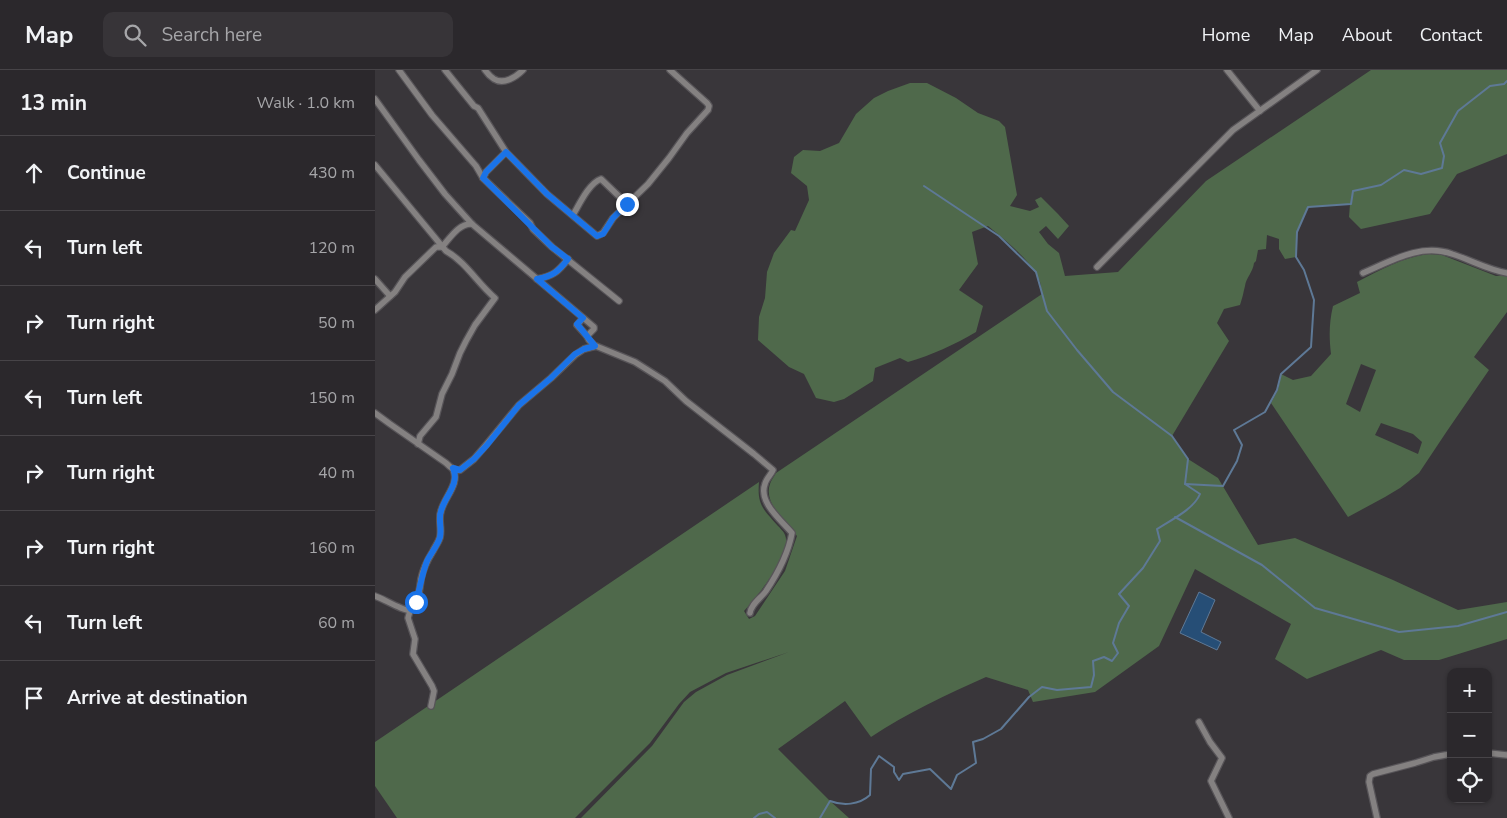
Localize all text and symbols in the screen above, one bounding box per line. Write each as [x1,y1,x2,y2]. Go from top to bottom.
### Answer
search box [103,12,453,57]
text: Map [25,19,73,51]
icon: search [121,21,149,49]
text: Search here [161,22,262,48]
text: Home [1202,23,1250,47]
text: Map [1278,23,1314,47]
text: About [1342,23,1392,47]
text: Contact [1420,23,1482,47]
text: 13 min [20,89,87,117]
text: Walk · 1.0 km [257,92,355,114]
icon: ahead [20,159,48,187]
text: Continue [67,160,146,186]
text: 430 m [308,162,355,184]
route end [616,193,639,216]
icon: left [20,234,48,262]
text: Turn left [67,235,142,261]
text: 120 m [308,237,355,259]
icon: right [20,309,48,337]
text: Turn right [67,310,154,336]
text: 50 m [318,312,355,334]
icon: left [20,384,48,412]
text: Turn left [67,385,142,411]
text: 150 m [308,387,355,409]
icon: right [20,459,48,487]
text: Turn right [67,460,154,486]
text: 40 m [318,462,355,484]
icon: right [20,534,48,562]
text: Turn right [67,535,154,561]
text: 160 m [308,537,355,559]
route start [405,591,428,614]
icon: left [20,609,48,637]
text: Turn left [67,610,142,636]
text: 60 m [318,612,355,634]
map controls [1447,668,1492,803]
button: + [1447,668,1492,713]
icon: arrive [20,684,48,712]
text: Arrive at destination [67,685,248,711]
button: − [1447,713,1492,758]
button: locate [1447,758,1492,803]

